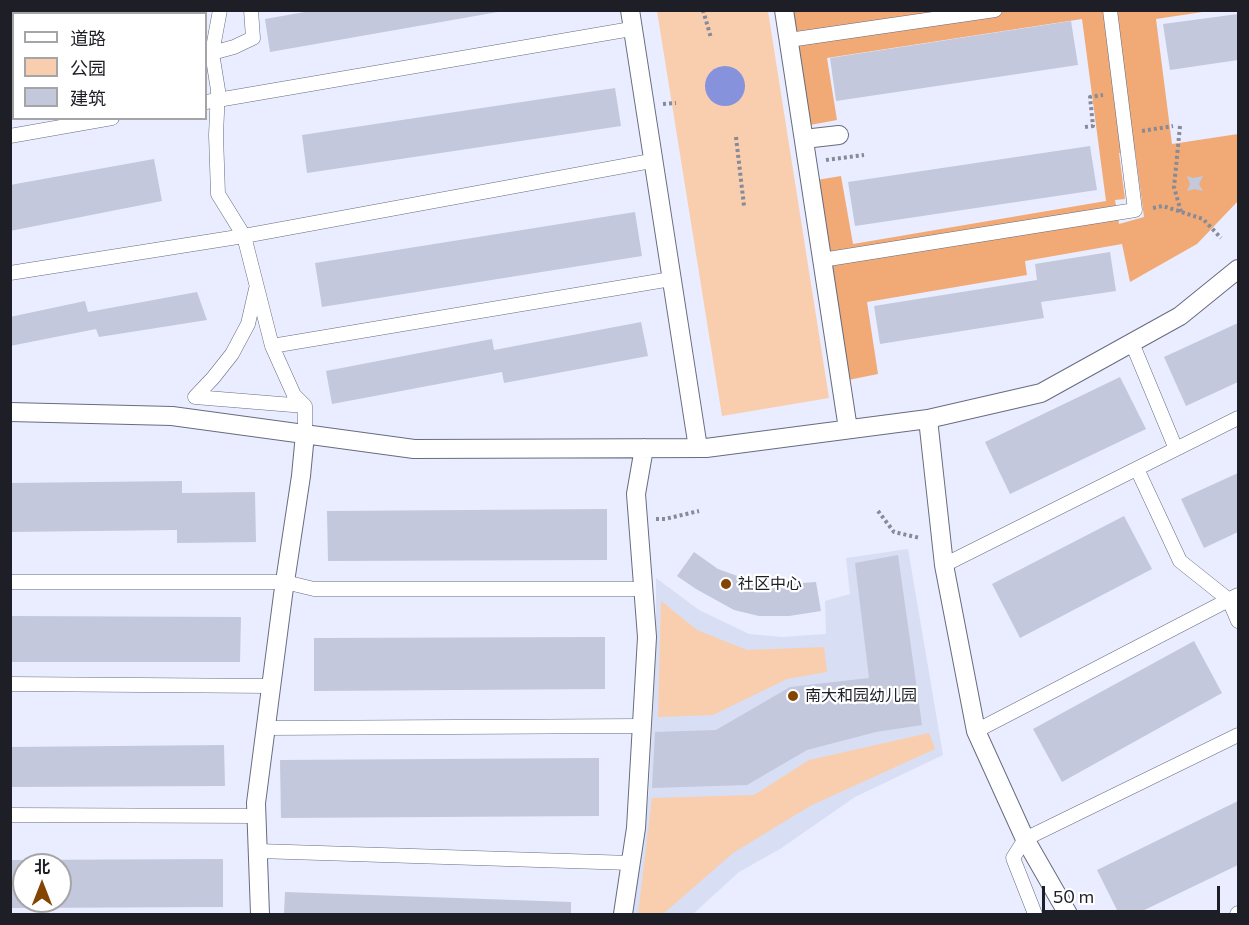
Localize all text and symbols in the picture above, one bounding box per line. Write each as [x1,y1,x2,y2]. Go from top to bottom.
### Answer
legend [12,12,207,120]
text: 道路 [70,27,106,49]
text: 公园 [70,57,106,79]
text: 建筑 [70,87,106,109]
place label: 社区中心 [738,574,802,594]
marker: 社区中心 [719,577,733,591]
place label: 南大和园幼儿园 [805,686,917,706]
marker: 南大和园幼儿园 [786,689,800,703]
north arrow [12,853,72,913]
text: 北 [34,857,50,876]
scale bar [1045,874,1224,912]
text: 50 m [1053,885,1094,907]

